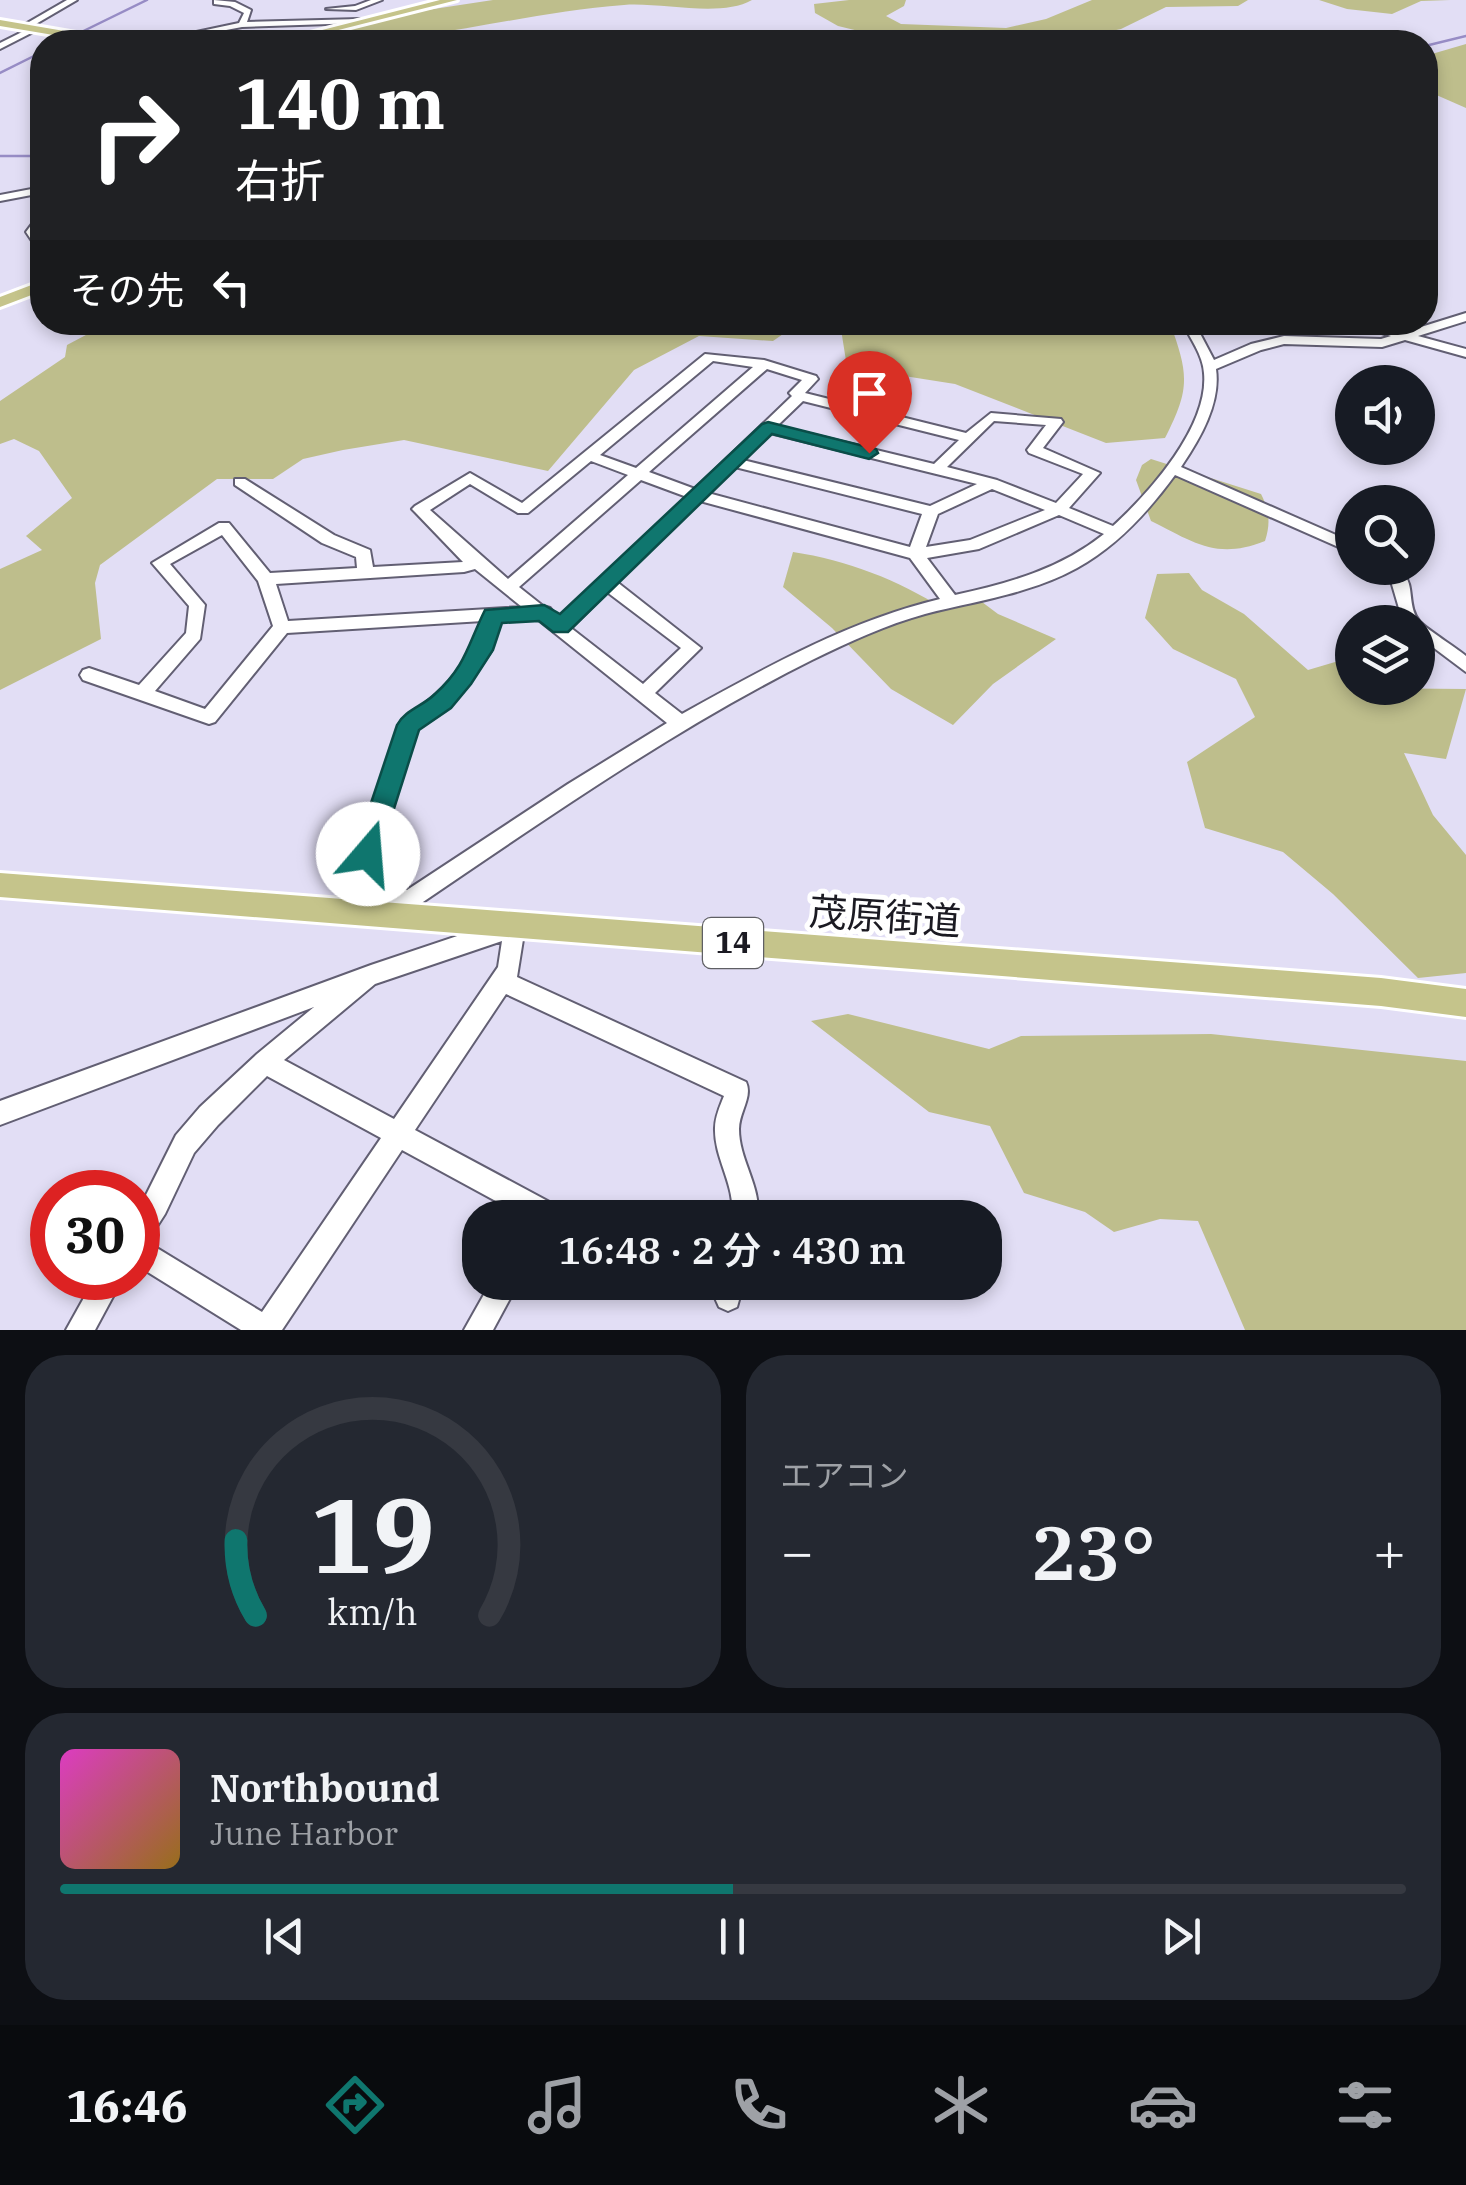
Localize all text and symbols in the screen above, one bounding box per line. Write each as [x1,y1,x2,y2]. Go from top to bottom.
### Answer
text: 140 m [235,57,445,148]
icon: right [70,70,200,200]
text: 右折 [235,151,325,209]
icon: left [204,260,259,315]
text: その先 [70,265,184,314]
pin [827,351,912,454]
map controls [1335,365,1435,705]
button: sound [1335,365,1435,465]
icon: arrive [842,366,897,421]
button: search [1335,485,1435,585]
button: layers [1335,605,1435,705]
position arrow [316,802,420,906]
street label: 茂原街道 [808,886,963,945]
road number: 14 [703,918,763,968]
speed limit sign: 30 [30,1170,160,1300]
text: 16:48 · 2 分 · 430 m [558,1225,906,1274]
text: エアコン [781,1454,909,1496]
text: 19 [310,1466,435,1602]
text: 23° [1031,1503,1156,1601]
text: − [781,1516,814,1587]
text: + [1373,1516,1406,1587]
text: km/h [328,1588,418,1635]
text: Northbound [210,1763,440,1812]
text: June Harbor [210,1812,398,1854]
icon: previous [257,1909,312,1964]
icon: pause [705,1909,760,1964]
icon: next [1154,1909,1209,1964]
icon: directions [320,2070,390,2140]
icon: music [522,2070,592,2140]
icon: phone [724,2070,794,2140]
icon: climate [926,2070,996,2140]
icon: car [1128,2070,1198,2140]
icon: filters [1330,2070,1400,2140]
text: 16:46 [66,2076,188,2134]

